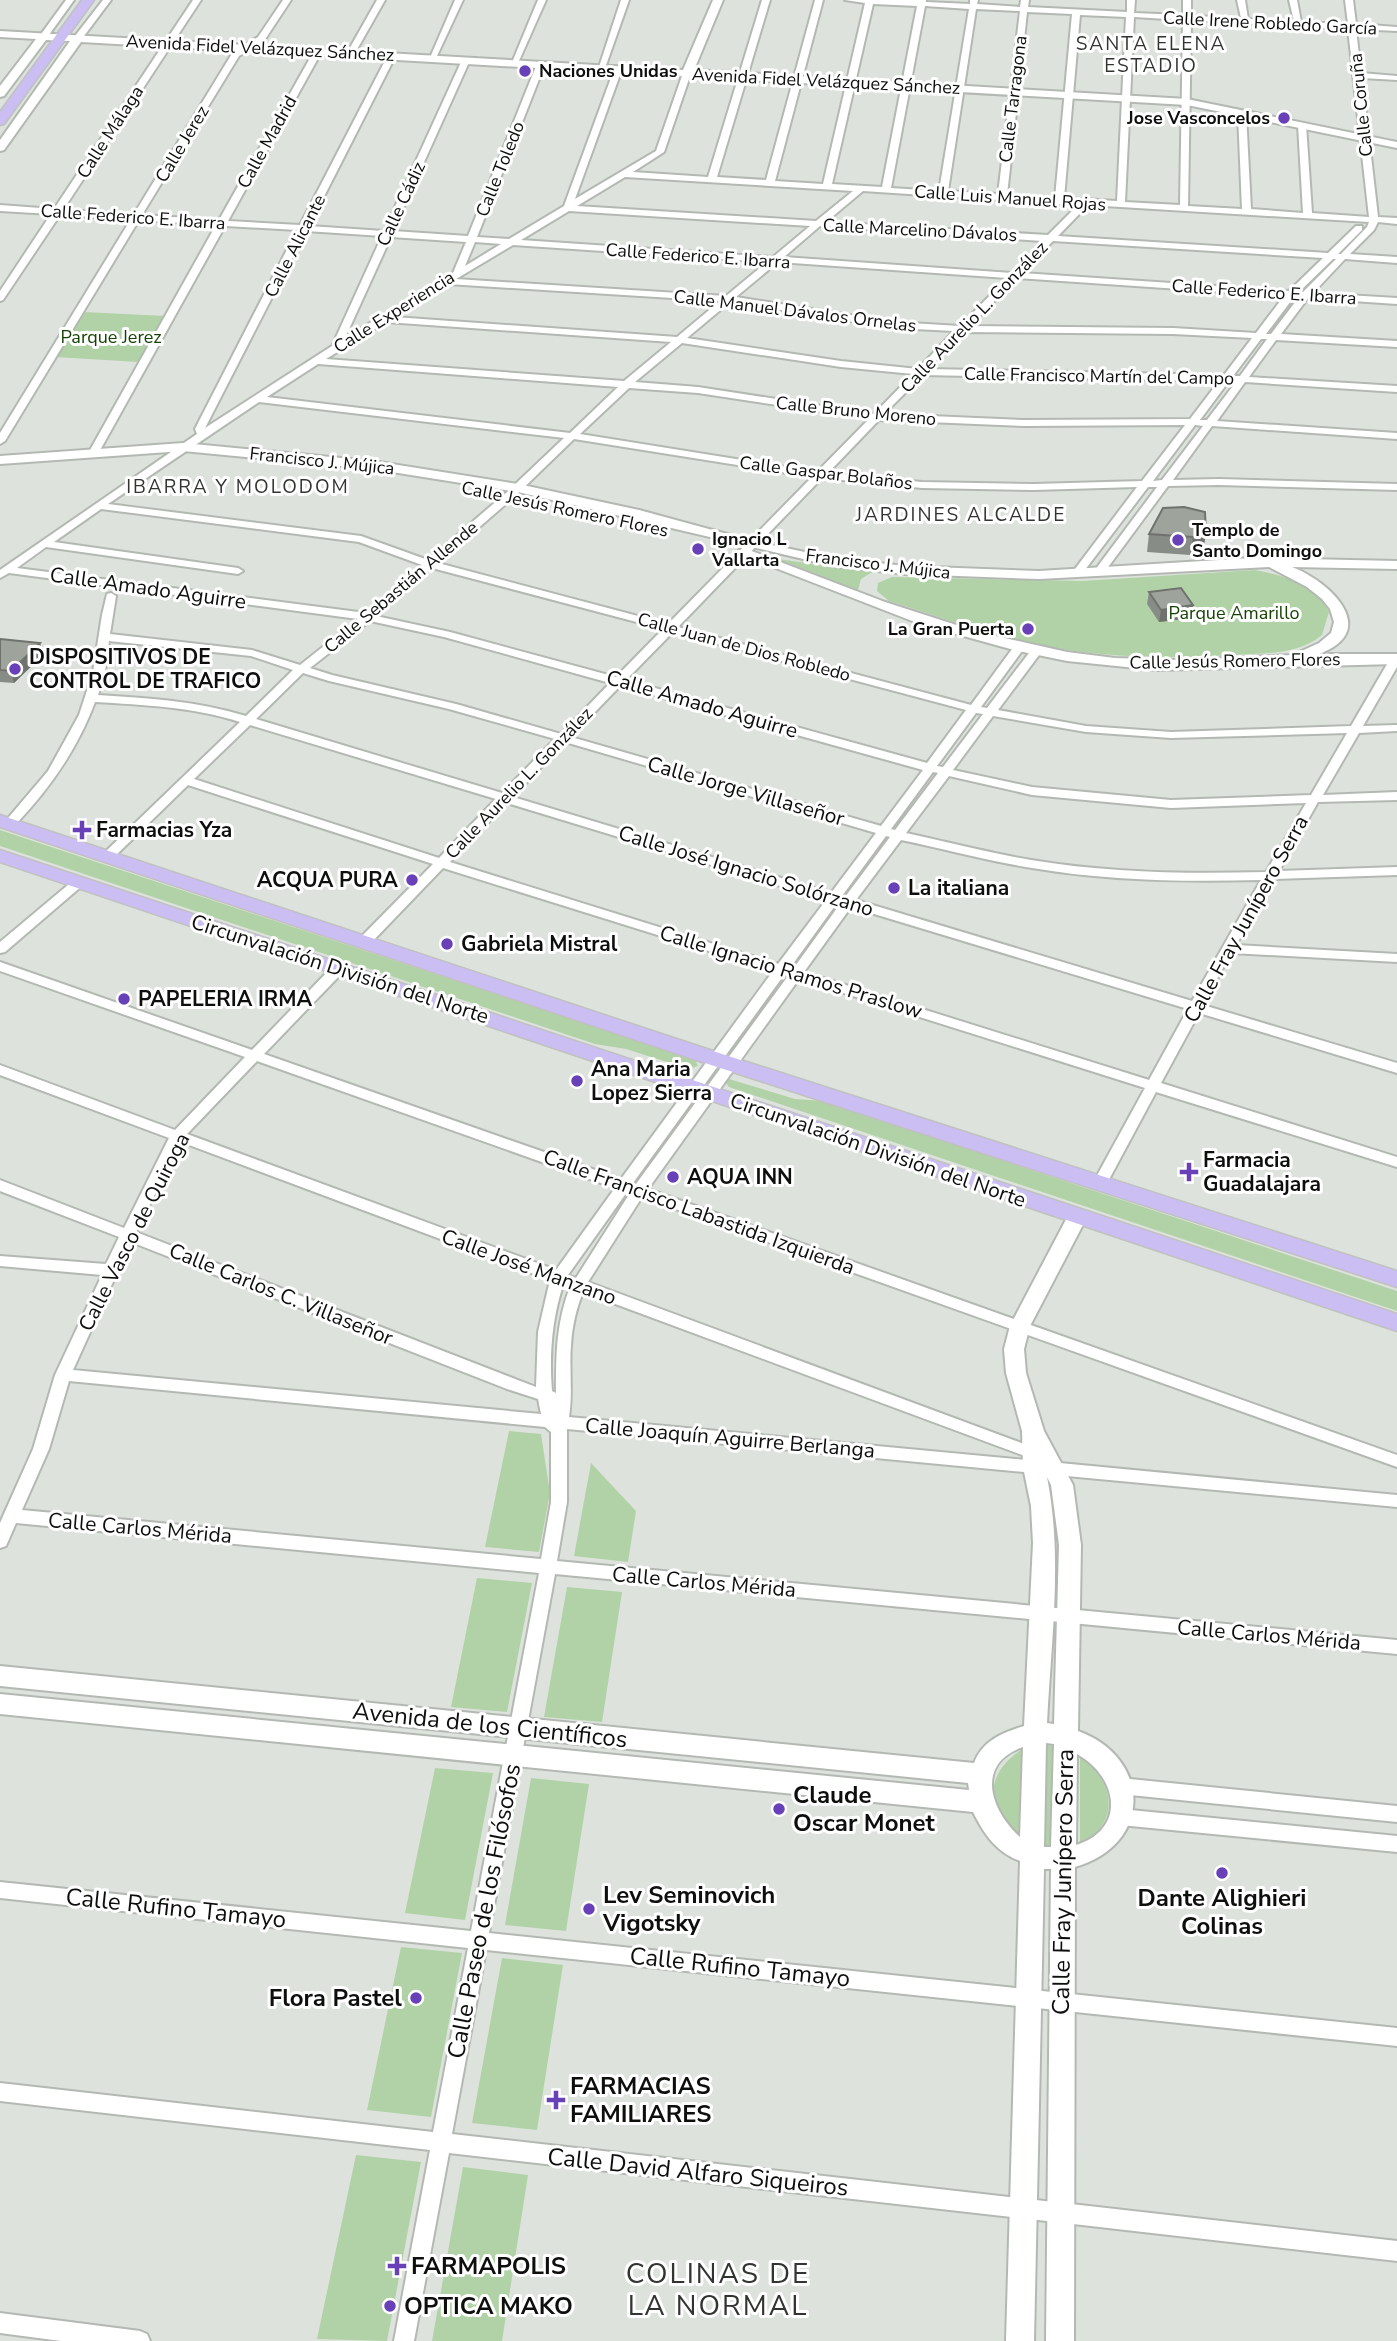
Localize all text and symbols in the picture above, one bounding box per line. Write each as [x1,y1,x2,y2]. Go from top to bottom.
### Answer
street label: Calle Irene Robledo García [1162,5,1378,41]
street label: Avenida Fidel Velázquez Sánchez [125,29,395,67]
district label: SANTA ELENA ESTADIO [1076,31,1226,79]
street label: Calle Tarragona [993,34,1033,164]
street label: Calle Coruña [1344,52,1378,158]
place label: Naciones Unidas [539,59,678,83]
street label: Avenida Fidel Velázquez Sánchez [691,62,961,100]
marker: Naciones Unidas [517,63,533,79]
street label: Calle Málaga [71,81,149,183]
street label: Calle Madrid [232,91,302,193]
street label: Calle Jerez [150,101,214,187]
place label: Jose Vasconcelos [1126,106,1270,130]
marker: Jose Vasconcelos [1276,110,1292,126]
street label: Calle Toledo [470,118,530,220]
street label: Calle Cádiz [371,158,431,250]
street label: Calle Luis Manuel Rojas [913,179,1107,217]
street label: Calle Alicante [259,190,331,302]
street label: Calle Federico E. Ibarra [40,199,226,235]
street label: Calle Marcelino Dávalos [822,213,1018,247]
street label: Calle Aurelio L. González [895,236,1053,398]
street label: Calle Federico E. Ibarra [605,238,791,274]
street label: Calle Experiencia [329,265,459,359]
street label: Calle Federico E. Ibarra [1171,274,1357,310]
street label: Calle Manuel Dávalos Ornelas [672,284,918,338]
park label: Parque Jerez [60,325,162,349]
street label: Calle Francisco Martín del Campo [964,362,1234,390]
street label: Calle Bruno Moreno [775,391,937,431]
street label: Francisco J. Mújica [248,441,396,481]
street label: Calle Gaspar Bolaños [738,450,914,496]
district label: IBARRA Y MOLODOM [126,474,350,500]
street label: Calle Jesús Romero Flores [459,475,671,543]
district label: JARDINES ALCALDE [855,502,1066,528]
street label: Calle Sebastián Allende [319,516,483,658]
place label: Templo de Santo Domingo [1192,518,1322,563]
place label: Ignacio L Vallarta [711,527,787,572]
marker: Templo de Santo Domingo [1170,532,1186,548]
marker: Ignacio L Vallarta [690,541,706,557]
street label: Francisco J. Mújica [804,543,952,585]
street label: Calle Amado Aguirre [48,560,248,616]
park label: Parque Amarillo [1169,601,1299,625]
street label: Calle Juan de Dios Robledo [635,607,853,687]
place label: La Gran Puerta [888,617,1014,641]
marker: La Gran Puerta [1020,621,1036,637]
place label: DISPOSITIVOS DE CONTROL DE TRAFICO [29,643,261,695]
street label: Calle Jesús Romero Flores [1129,647,1341,675]
marker: DISPOSITIVOS DE CONTROL DE TRAFICO [7,661,23,677]
street label: Calle Amado Aguirre [603,663,801,745]
street label: Calle Aurelio L. González [440,702,598,864]
street label: Calle Jorge Villaseñor [644,749,848,833]
street label: Calle Fray Junípero Serra [1177,810,1315,1028]
place label: Farmacias Yza [96,816,232,844]
street label: Calle José Ignacio Solórzano [615,819,877,923]
marker: Farmacias Yza [74,822,90,838]
place label: ACQUA PURA [257,866,398,894]
marker: ACQUA PURA [404,872,420,888]
place label: La italiana [908,874,1009,902]
marker: La italiana [886,880,902,896]
street label: Circunvalación División del Norte [188,908,492,1030]
street label: Calle Ignacio Ramos Praslow [656,919,926,1025]
place label: Gabriela Mistral [461,930,618,958]
marker: Gabriela Mistral [439,936,455,952]
place label: PAPELERIA IRMA [138,985,312,1013]
marker: PAPELERIA IRMA [116,991,132,1007]
place label: Ana Maria Lopez Sierra [591,1055,712,1107]
marker: Ana Maria Lopez Sierra [569,1073,585,1089]
street label: Circunvalación División del Norte [726,1086,1030,1214]
street label: Calle Vasco de Quiroga [72,1128,196,1336]
street label: Calle Francisco Labastida Izquierda [539,1142,859,1282]
place label: Farmacia Guadalajara [1203,1146,1321,1198]
place label: AQUA INN [687,1163,793,1191]
marker: Farmacia Guadalajara [1181,1164,1197,1180]
marker: AQUA INN [665,1169,681,1185]
street label: Calle José Manzano [438,1222,620,1312]
street label: Calle Carlos C. Villaseñor [165,1236,398,1352]
street label: Calle Joaquín Aguirre Berlanga [584,1411,876,1465]
street label: Calle Carlos Mérida [47,1506,233,1550]
street label: Calle Carlos Mérida [611,1560,797,1604]
street label: Calle Carlos Mérida [1176,1613,1362,1657]
street label: Avenida de los Científicos [351,1695,629,1755]
street label: Calle Fray Junípero Serra [1045,1749,1081,2015]
street label: Calle Paseo de los Filósofos [440,1761,528,2061]
place label: Claude Oscar Monet [793,1779,935,1839]
marker: Claude Oscar Monet [771,1801,787,1817]
marker: Dante Alighieri Colinas [1214,1865,1230,1881]
place label: Lev Seminovich Vigotsky [602,1879,775,1939]
street label: Calle Rufino Tamayo [64,1881,288,1935]
place label: Dante Alighieri Colinas [1138,1882,1306,1942]
marker: Lev Seminovich Vigotsky [581,1901,597,1917]
street label: Calle Rufino Tamayo [628,1940,852,1994]
place label: Flora Pastel [269,1982,402,2014]
marker: Flora Pastel [408,1990,424,2006]
place label: FARMACIAS FAMILIARES [570,2070,711,2130]
marker: FARMACIAS FAMILIARES [548,2092,564,2108]
street label: Calle David Alfaro Siqueiros [546,2140,850,2204]
place label: FARMAPOLIS [411,2250,566,2282]
district label: COLINAS DE LA NORMAL [626,2255,810,2325]
marker: FARMAPOLIS [389,2258,405,2274]
place label: OPTICA MAKO [404,2290,573,2322]
marker: OPTICA MAKO [382,2298,398,2314]

